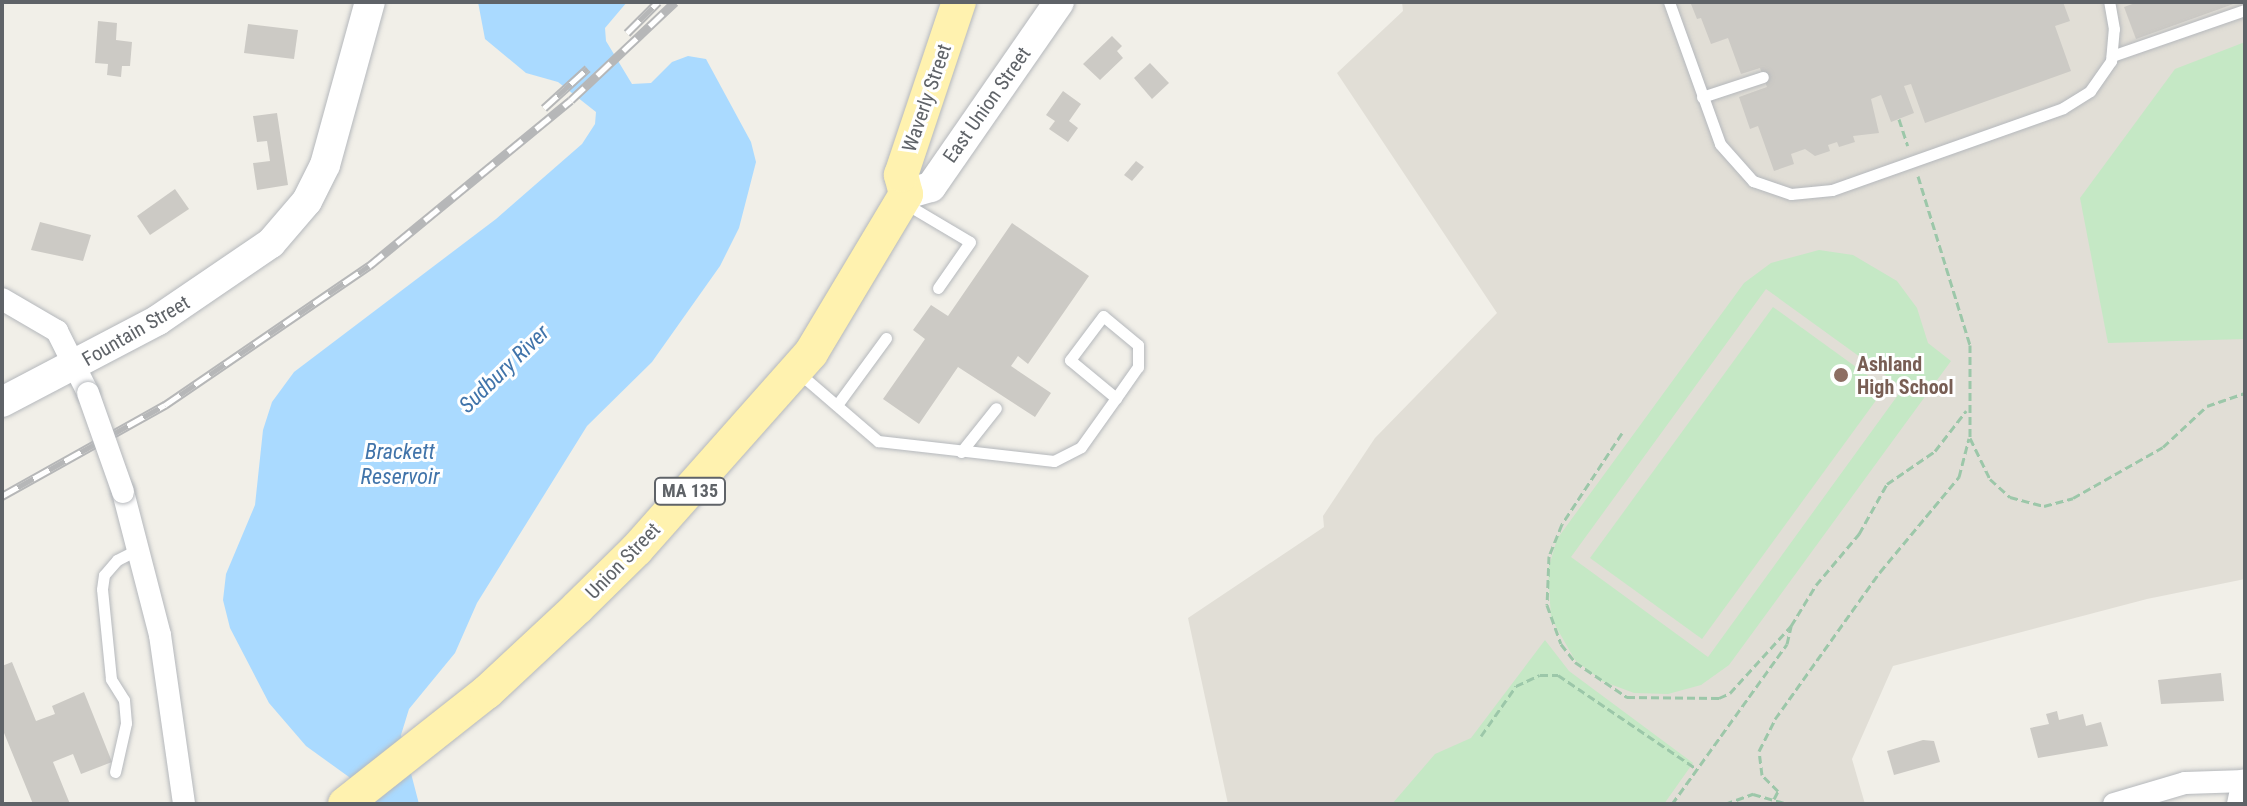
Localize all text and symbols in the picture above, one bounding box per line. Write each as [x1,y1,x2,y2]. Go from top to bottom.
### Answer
street label: Waverly Street [897,41,957,155]
street label: East Union Street [938,42,1036,168]
street label: Fountain Street [78,291,194,371]
water label: Sudbury River [453,320,555,418]
place label: Ashland High School [1857,352,1954,399]
marker: Ashland High School [1832,366,1850,384]
water label: Brackett Reservoir [361,438,439,490]
road number: MA 135 [654,477,726,505]
street label: Union Street [581,518,665,604]

